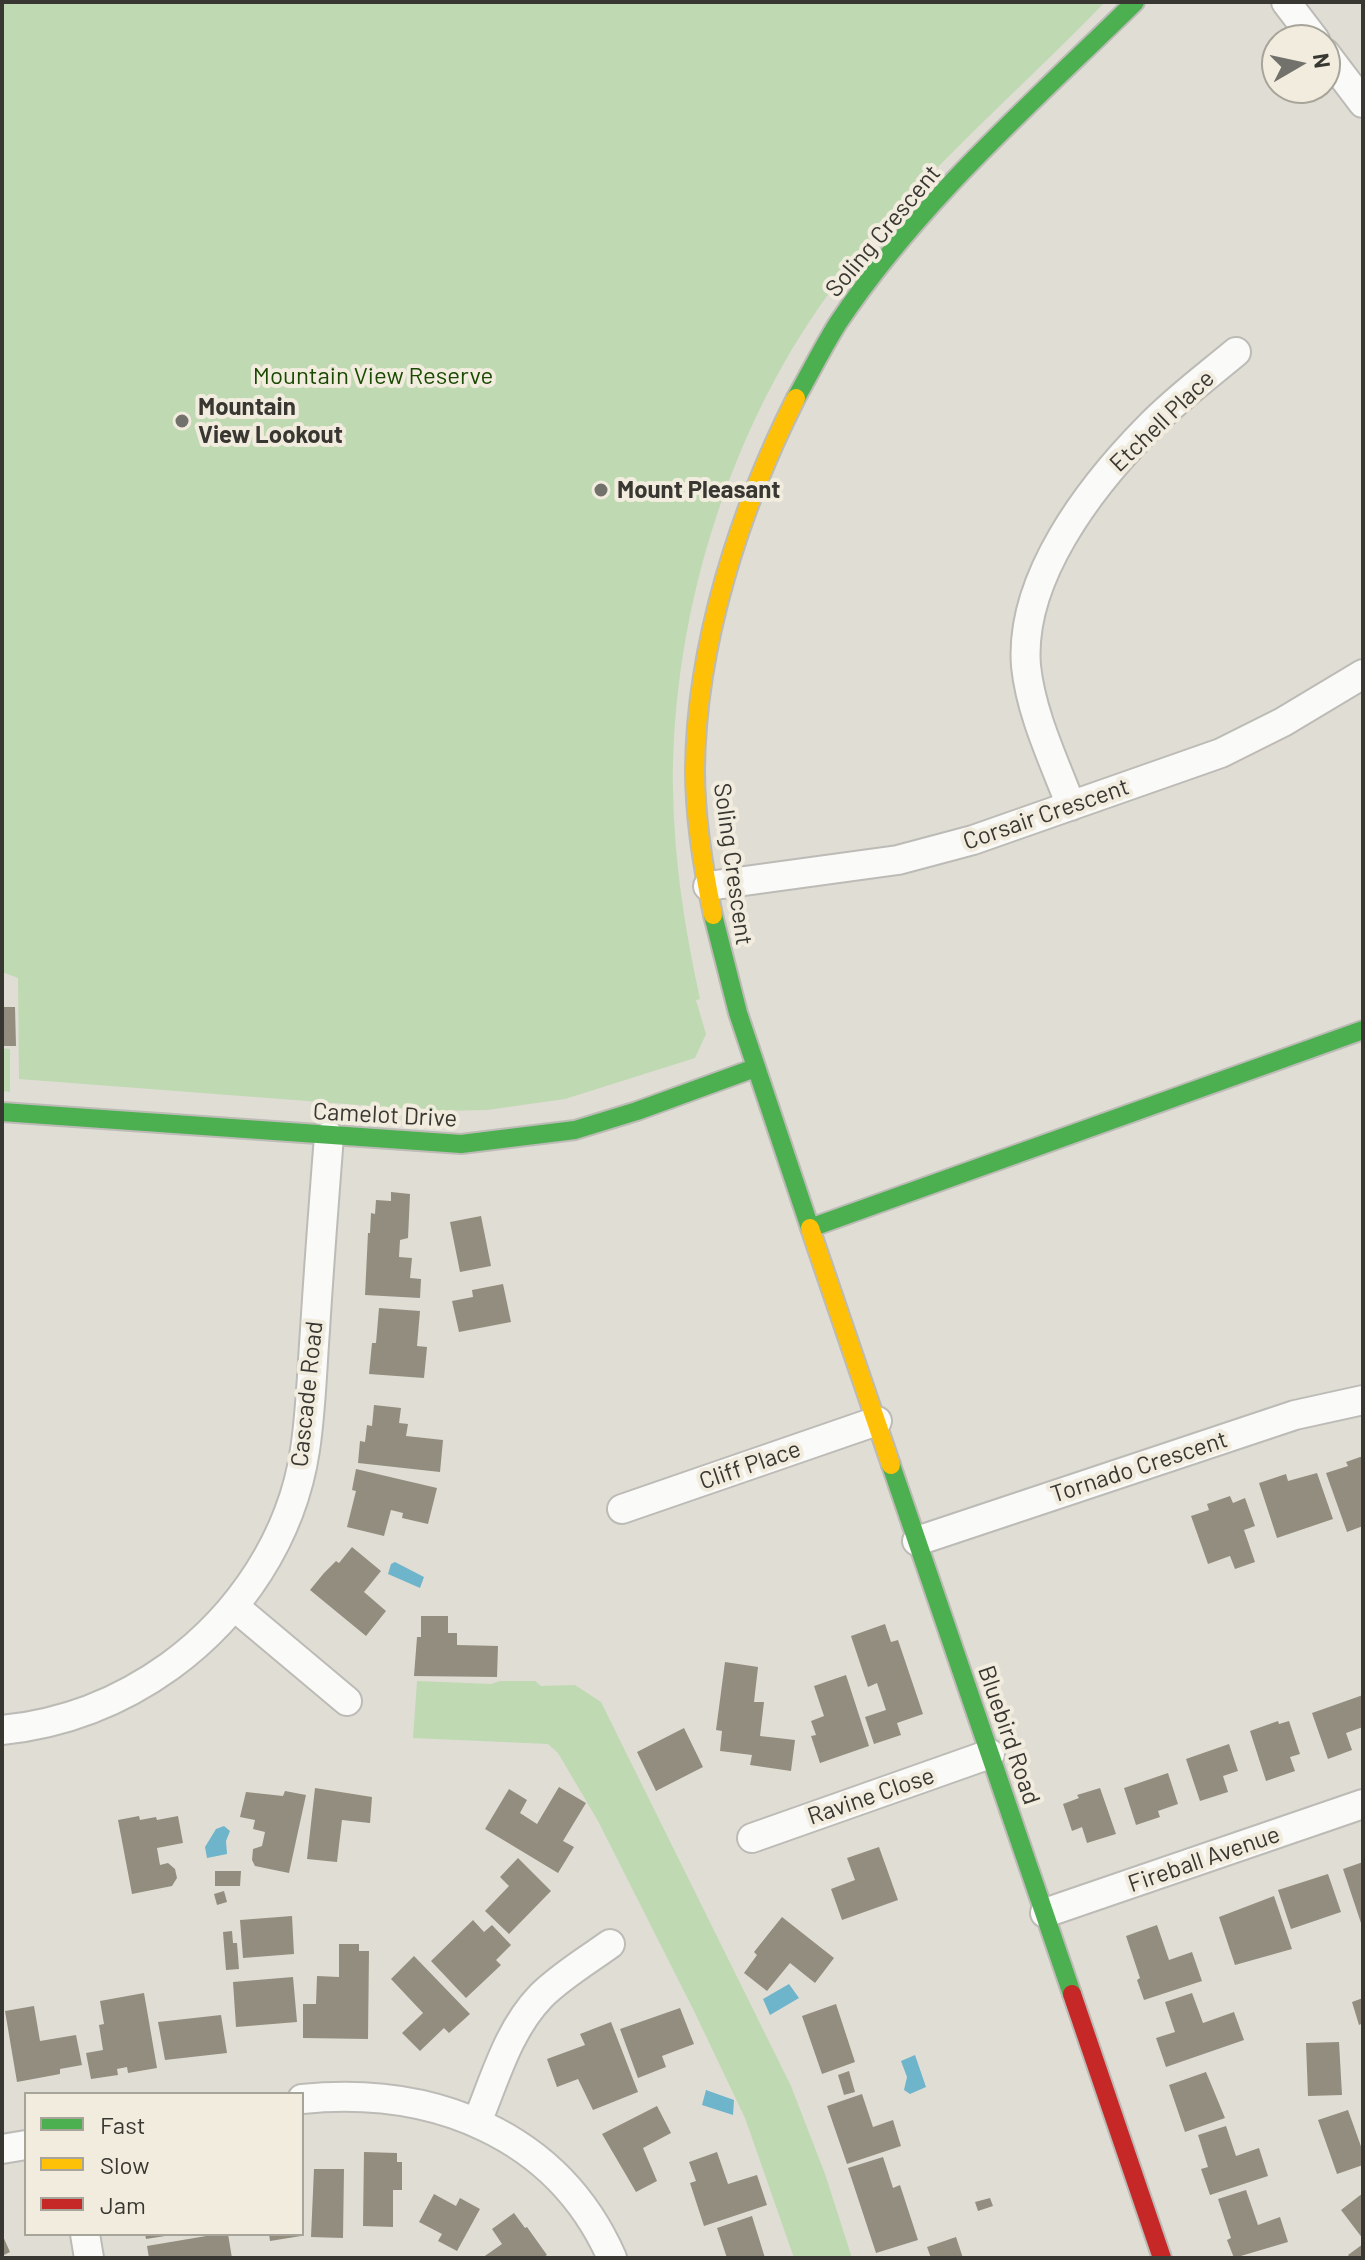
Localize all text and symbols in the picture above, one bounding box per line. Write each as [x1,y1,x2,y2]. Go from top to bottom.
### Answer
north arrow [1261,24,1341,104]
text: N [1309,51,1337,70]
street label: Soling Crescent [819,159,947,303]
park label: Mountain View Reserve [253,362,493,390]
street label: Etchell Place [1104,364,1220,478]
place label: Mountain View Lookout [198,393,343,449]
marker: Mountain View Lookout [173,412,191,430]
place label: Mount Pleasant [617,476,780,504]
marker: Mount Pleasant [592,481,610,499]
street label: Corsair Crescent [959,772,1133,856]
street label: Soling Crescent [707,781,759,947]
street label: Camelot Drive [312,1097,458,1133]
street label: Cascade Road [285,1320,329,1468]
street label: Tornado Crescent [1047,1425,1231,1509]
street label: Cliff Place [696,1434,804,1496]
street label: Bluebird Road [972,1662,1046,1808]
street label: Ravine Close [804,1761,938,1831]
street label: Fireball Avenue [1124,1820,1284,1898]
legend [24,2092,304,2236]
text: Fast [100,2110,145,2139]
text: Slow [100,2150,149,2179]
text: Jam [100,2190,146,2219]

